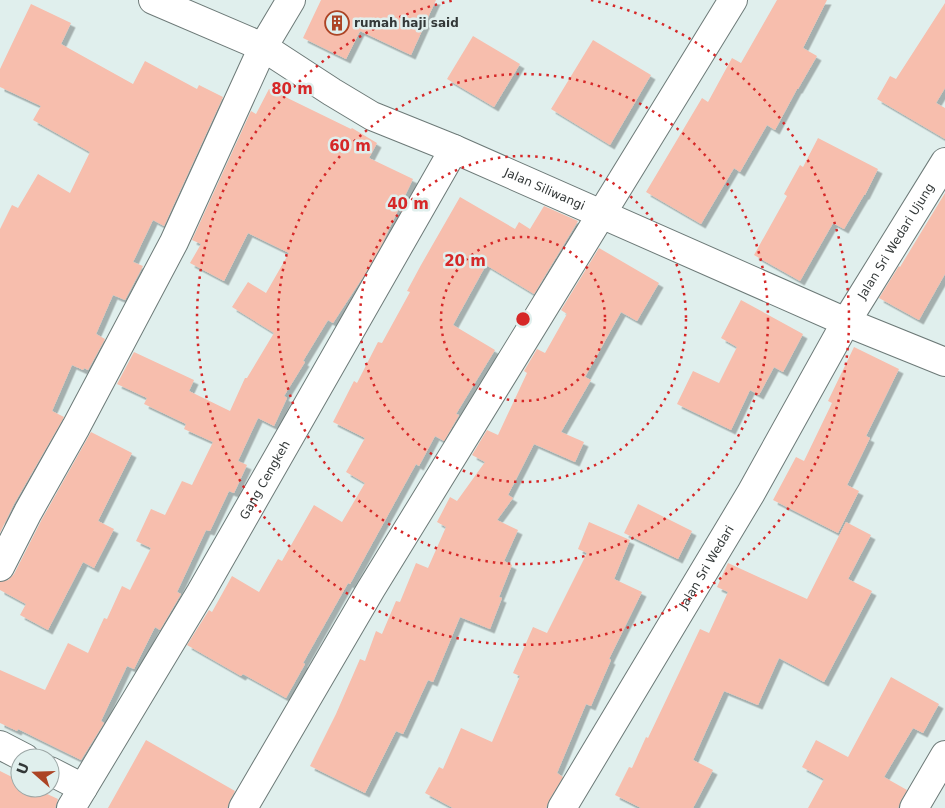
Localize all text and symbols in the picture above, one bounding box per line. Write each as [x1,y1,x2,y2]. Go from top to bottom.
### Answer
building icon: rumah haji said [324,10,350,36]
place label: rumah haji said [354,16,459,30]
text: 80 m [271,80,313,98]
text: 60 m [329,137,371,155]
street label: Jalan Siliwangi [501,165,587,213]
street label: Jalan Sri Wedari Ujung [854,181,937,302]
text: 40 m [387,195,429,213]
text: 20 m [444,252,486,270]
centre of rings [514,310,532,328]
street label: Gang Cengkeh [237,438,293,522]
street label: Jalan Sri Wedari [676,523,737,612]
north arrow [10,748,60,798]
text: U [13,760,32,777]

